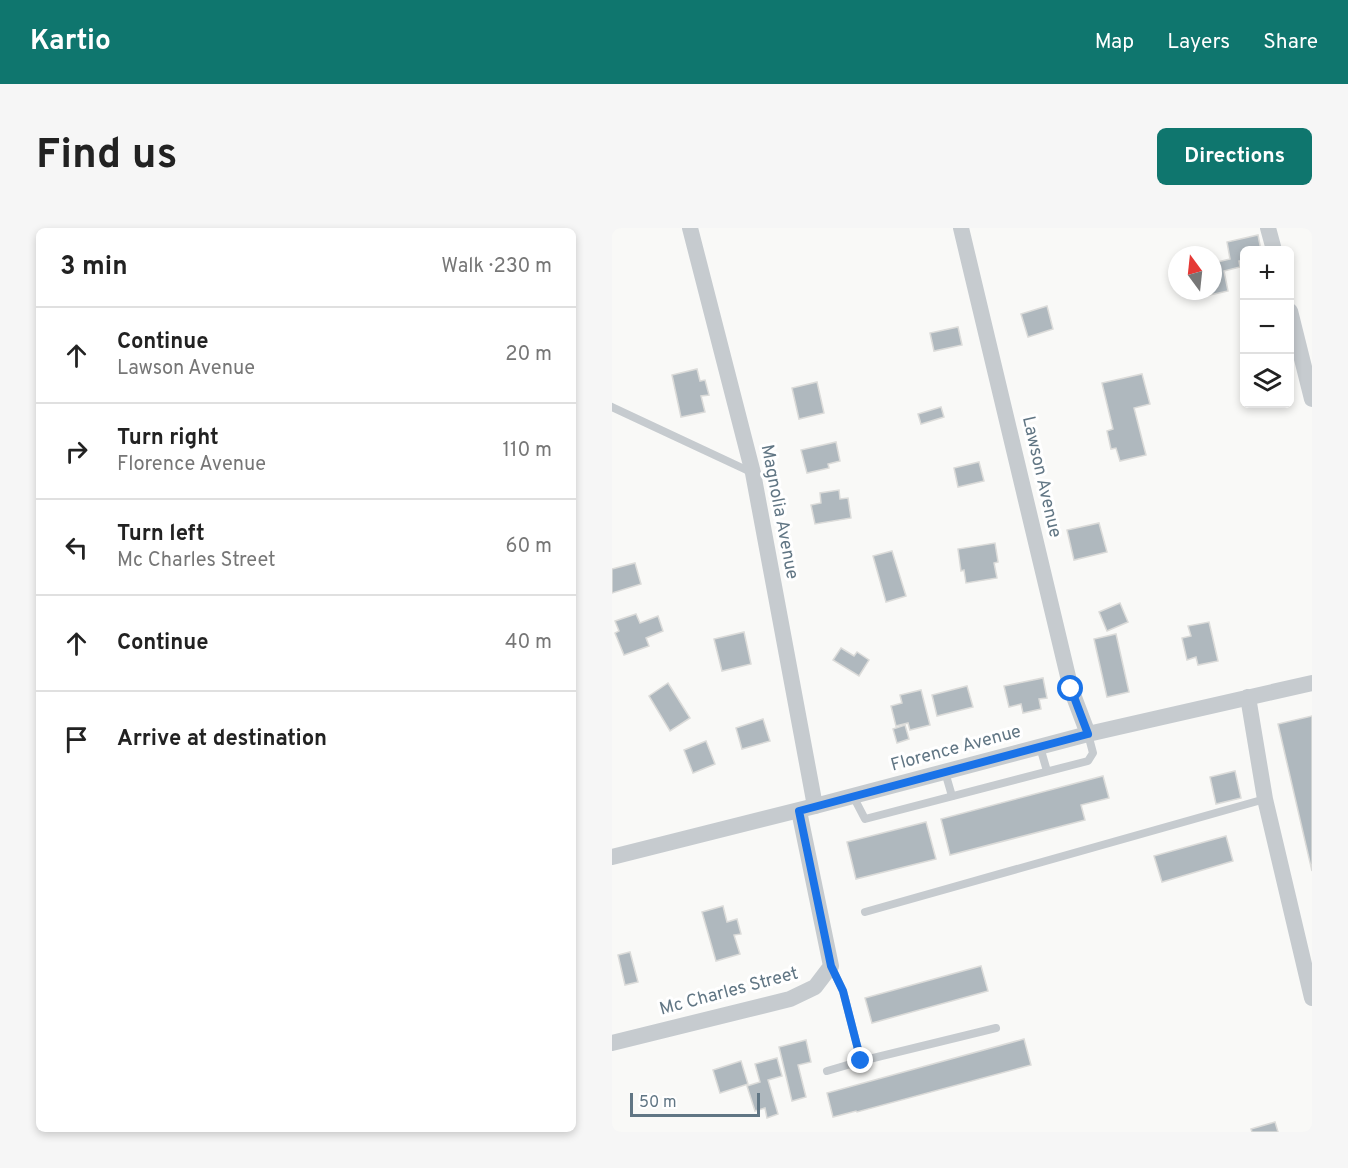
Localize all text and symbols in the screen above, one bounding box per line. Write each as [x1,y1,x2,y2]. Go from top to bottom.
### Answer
text: Kartio [30,24,111,60]
text: Map [1095,29,1134,56]
text: Layers [1167,29,1230,56]
text: Share [1263,29,1318,56]
button: Directions [1157,128,1312,185]
text: Find us [36,130,177,183]
north arrow [1168,246,1222,300]
map controls [1240,246,1294,408]
button: + [1240,246,1294,300]
text: 3 min [60,251,128,284]
text: Walk · 230 m [441,254,552,280]
button: − [1240,300,1294,354]
text: Continue [117,329,208,356]
icon: ahead [60,339,93,372]
text: 20 m [505,342,552,368]
button: layers [1240,354,1294,408]
text: Lawson Avenue [117,356,255,382]
street label: Lawson Avenue [1016,414,1066,540]
text: Turn right [117,425,219,452]
icon: right [60,435,93,468]
text: 110 m [503,438,552,464]
street label: Magnolia Avenue [755,443,803,581]
text: Florence Avenue [117,452,266,478]
text: Turn left [117,521,205,548]
icon: left [60,531,93,564]
text: 60 m [506,534,552,560]
text: Mc Charles Street [117,548,276,574]
icon: ahead [60,627,93,660]
text: Continue [117,630,208,657]
text: 40 m [505,630,552,656]
route start [1057,675,1083,701]
street label: Florence Avenue [888,721,1024,777]
icon: arrive [60,723,93,756]
text: Arrive at destination [117,726,327,753]
street label: Mc Charles Street [657,962,801,1022]
route end [847,1047,873,1073]
scale bar [630,1090,760,1118]
text: 50 m [639,1093,677,1113]

